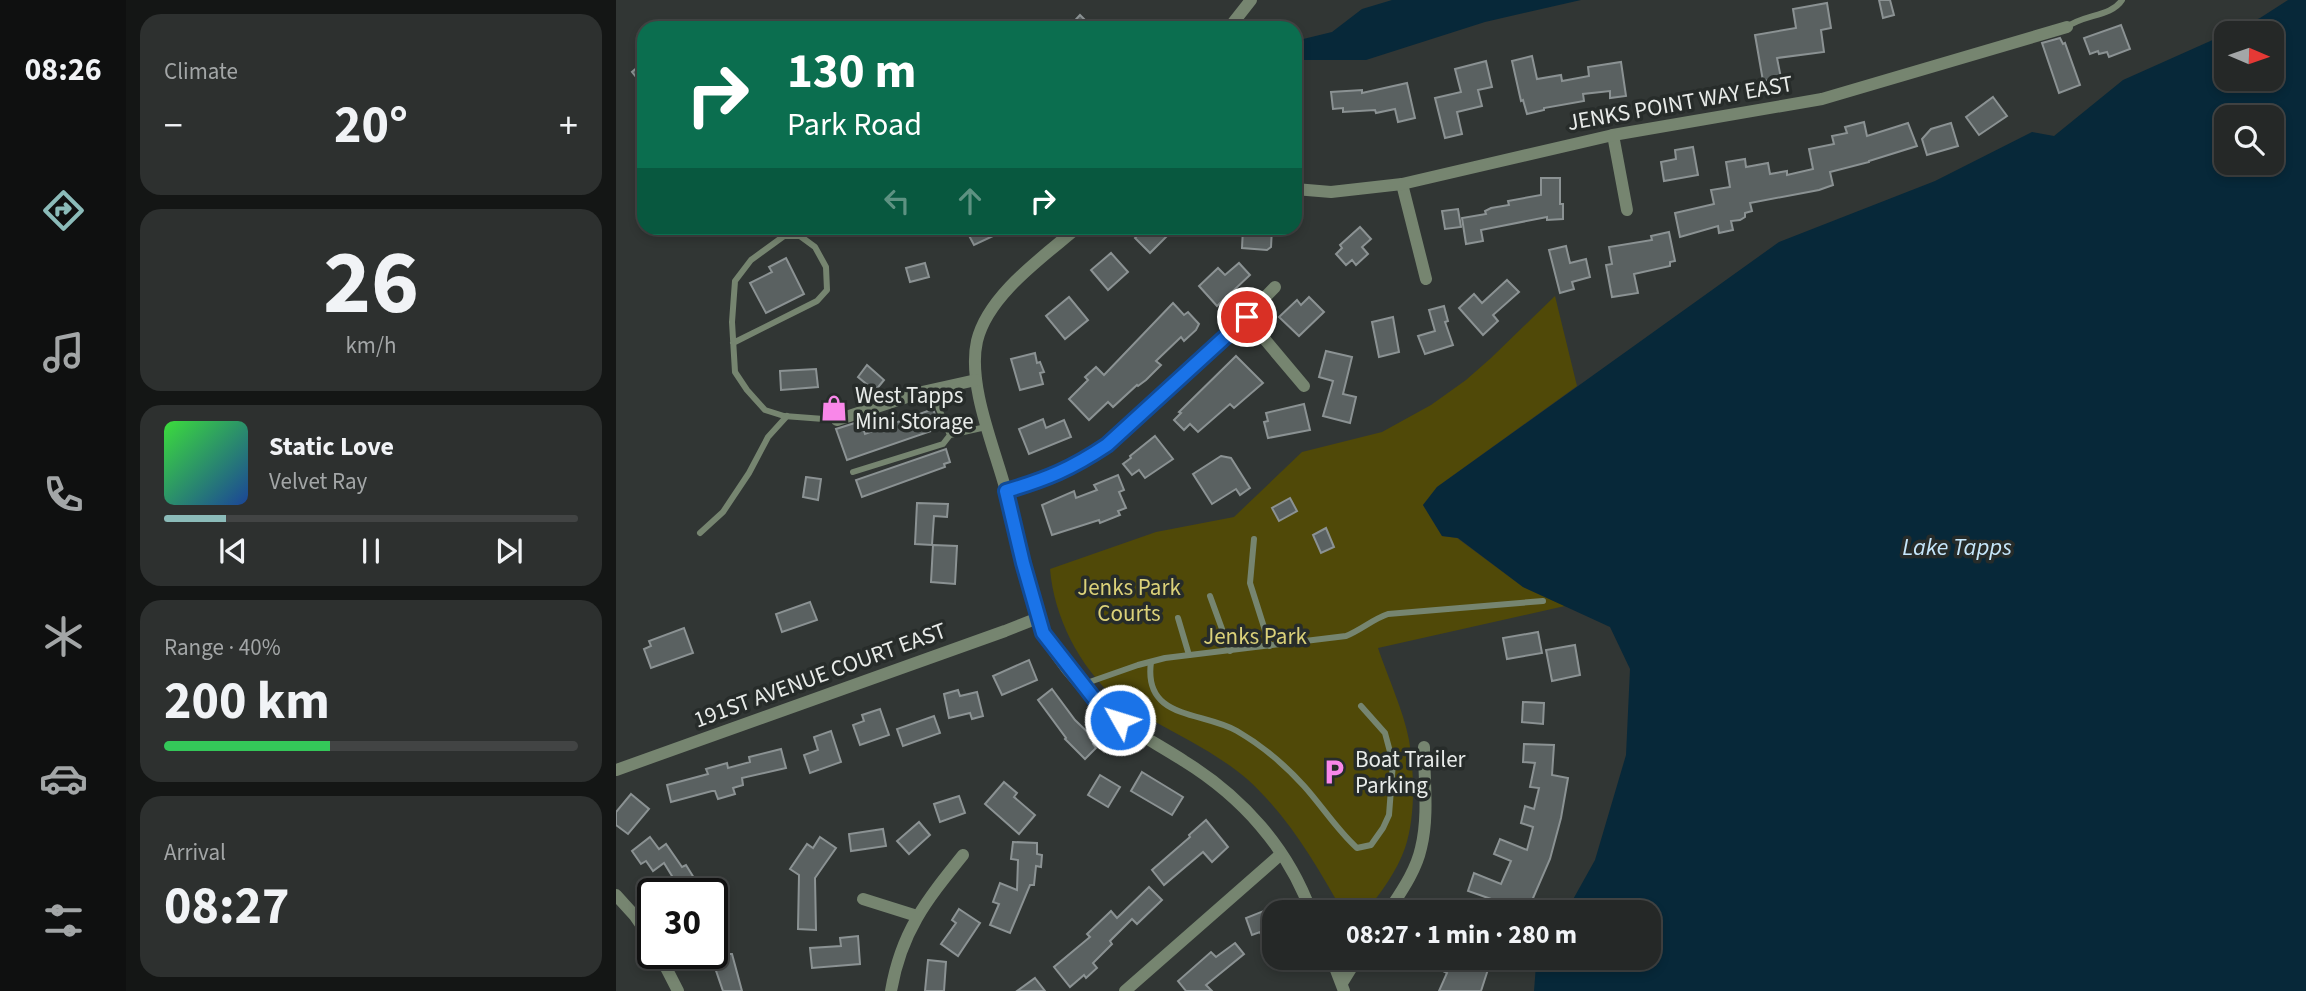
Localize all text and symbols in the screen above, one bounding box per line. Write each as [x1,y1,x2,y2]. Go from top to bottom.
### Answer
north arrow [2214,21,2284,91]
map controls [2214,21,2284,175]
text: 130 m [787,37,916,107]
text: 08:26 [24,47,102,93]
icon: right [672,49,763,140]
text: Climate [164,55,238,88]
street label: JENKS POINT WAY EAST [1565,67,1795,139]
text: 20° [334,89,408,163]
text: − [164,99,183,153]
text: + [559,99,578,153]
text: Park Road [787,102,922,148]
button: search [2214,105,2284,175]
icon: left [878,182,916,220]
icon: ahead [951,182,989,220]
icon: right [1024,182,1062,220]
icon: directions [39,186,88,235]
text: 26 [323,219,419,348]
pin [1217,287,1277,347]
icon: arrive [1228,298,1266,336]
icon: music [39,328,88,377]
text: km/h [345,329,397,362]
place label: West Tapps Mini Storage [855,379,974,438]
shop icon: West Tapps Mini Storage [819,393,849,423]
text: Static Love [269,428,394,465]
text: Velvet Ray [269,465,367,498]
icon: phone [39,470,88,519]
water label: Lake Tapps [1902,530,2012,565]
icon: previous [214,532,252,570]
icon: pause [352,532,390,570]
icon: next [490,532,528,570]
park label: Jenks Park Courts [1077,571,1181,630]
icon: climate [39,612,88,661]
street label: 191ST AVENUE COURT EAST [689,614,951,736]
park label: Jenks Park [1203,620,1307,653]
text: Range · 40% [164,631,281,664]
text: 200 km [164,665,330,739]
position arrow [1083,683,1157,757]
place label: Boat Trailer Parking [1355,743,1467,802]
icon: car [39,754,88,803]
parking icon: Boat Trailer Parking [1319,757,1349,787]
text: Arrival [164,836,226,869]
text: 08:27 [164,870,289,944]
speed limit sign: 30 [637,878,728,969]
icon: filters [39,896,88,945]
text: 08:27 · 1 min · 280 m [1346,916,1577,953]

